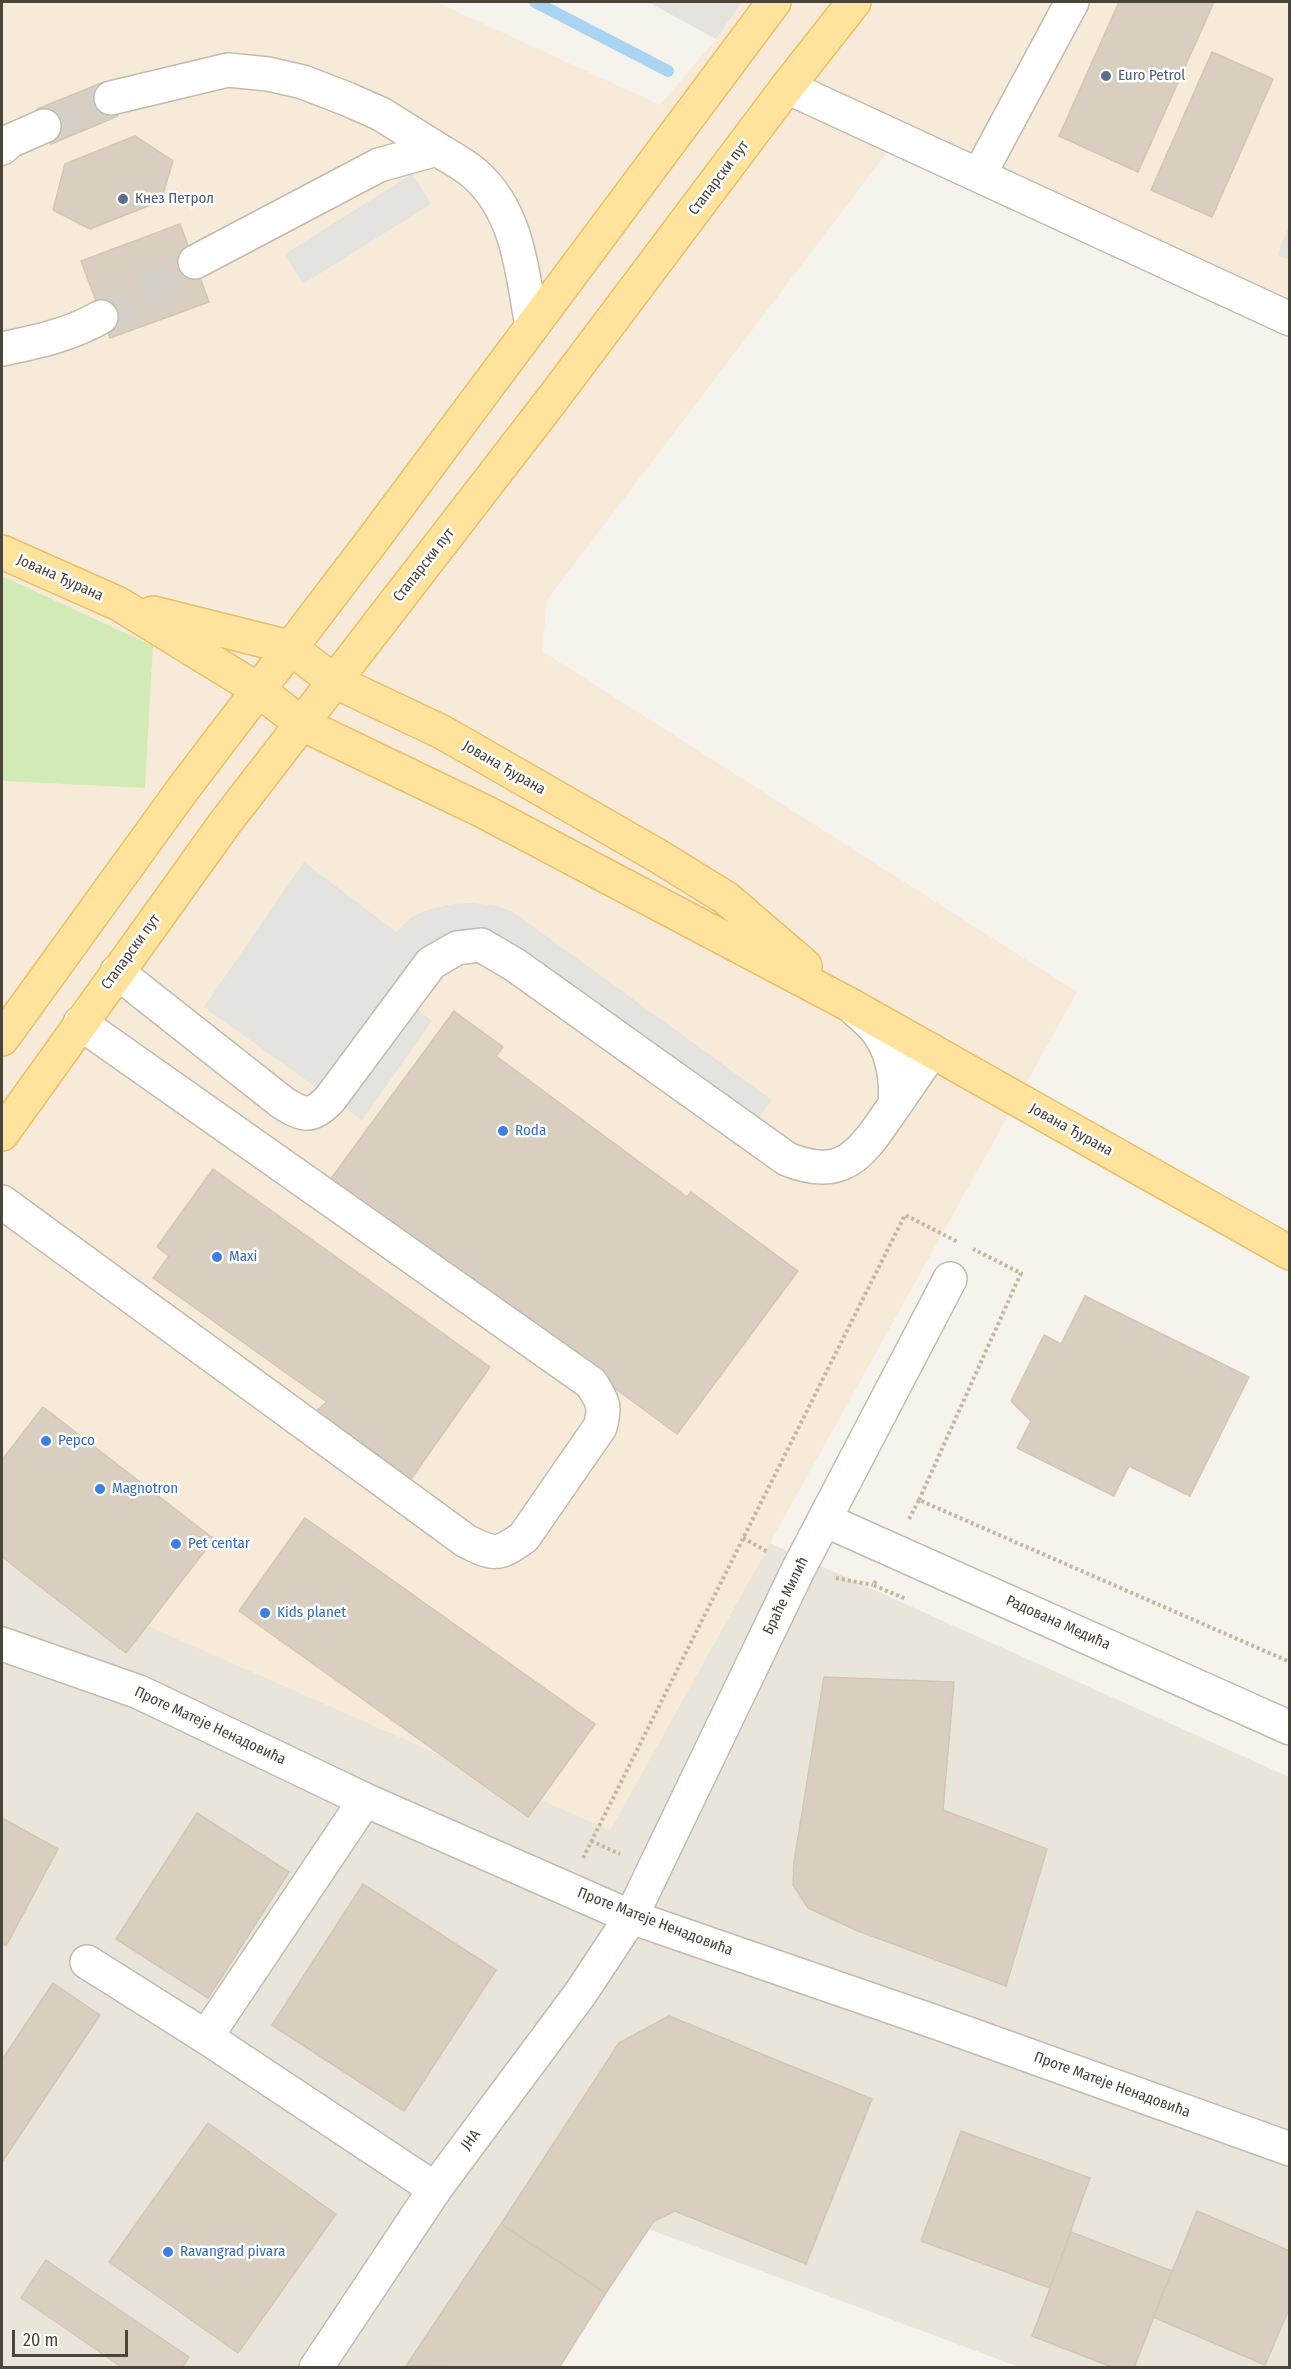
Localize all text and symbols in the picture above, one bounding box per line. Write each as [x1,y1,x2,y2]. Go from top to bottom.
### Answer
place label: Euro Petrol [1118,67,1185,85]
marker: Euro Petrol [1099,69,1113,83]
street label: Стапарски пут [685,137,753,219]
place label: Кнез Петрол [135,190,214,208]
marker: Кнез Петрол [116,192,130,206]
street label: Стапарски пут [390,524,458,606]
street label: Јована Ђурана [14,551,106,605]
street label: Јована Ђурана [459,737,549,799]
street label: Стапарски пут [98,911,164,993]
street label: Јована Ђурана [1026,1100,1116,1160]
place label: Roda [515,1122,546,1140]
marker: Roda [496,1124,510,1138]
place label: Maxi [229,1248,257,1266]
marker: Maxi [210,1250,224,1264]
place label: Pepco [58,1432,95,1450]
marker: Pepco [39,1434,53,1448]
place label: Magnotron [112,1480,178,1498]
marker: Magnotron [93,1482,107,1496]
place label: Pet centar [188,1535,250,1553]
marker: Pet centar [169,1537,183,1551]
street label: Браће Милић [759,1554,813,1638]
street label: Радована Медића [1003,1592,1113,1654]
place label: Kids planet [277,1604,346,1622]
marker: Kids planet [258,1606,272,1620]
street label: Проте Матеје Ненадовића [131,1683,289,1769]
street label: Проте Матеје Ненадовића [575,1884,735,1960]
street label: Проте Матеје Ненадовића [1031,2048,1193,2122]
street label: ЈНА [457,2126,485,2154]
place label: Ravangrad pivara [180,2243,285,2261]
marker: Ravangrad pivara [161,2245,175,2259]
scale bar [15,2318,130,2356]
text: 20 m [23,2329,58,2351]

